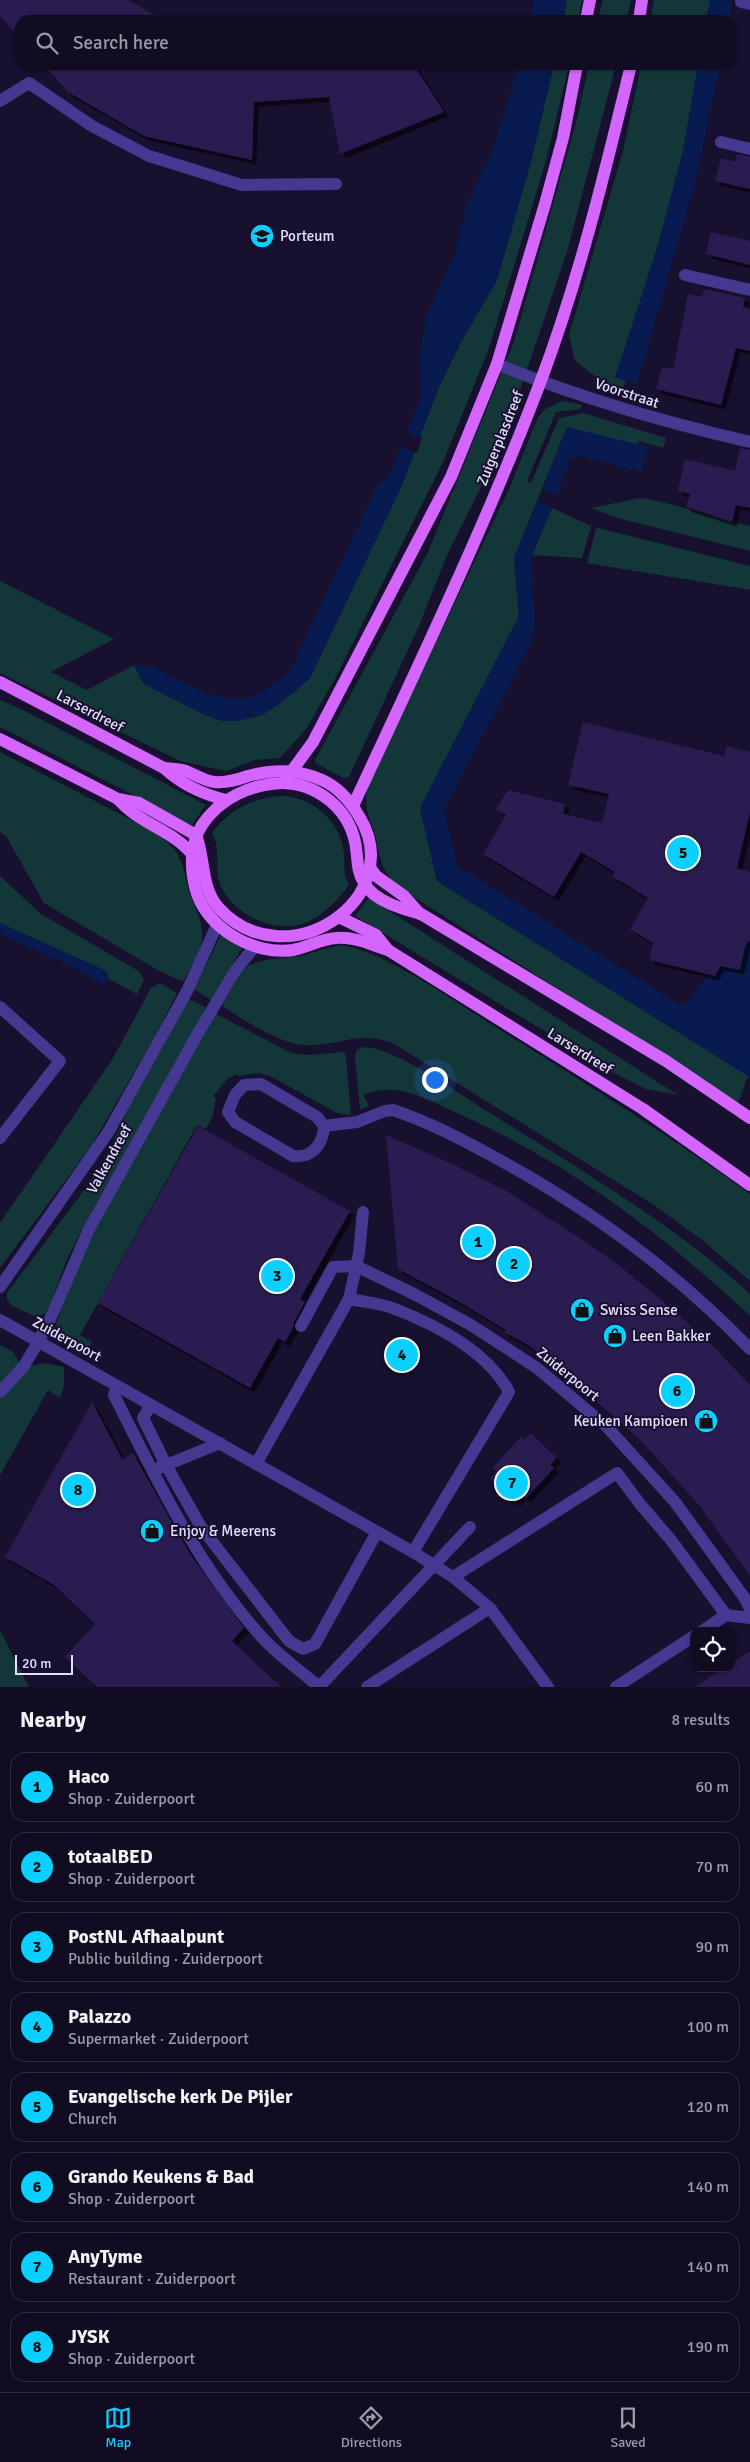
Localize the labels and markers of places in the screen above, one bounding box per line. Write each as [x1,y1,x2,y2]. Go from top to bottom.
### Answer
school or university icon: Porteum [249,223,275,249]
place label: Porteum [280,227,335,245]
pin: 5 [667,834,699,872]
pin: 1 [462,1223,494,1261]
pin: 2 [498,1245,530,1283]
pin: 3 [261,1257,293,1295]
shop icon: Swiss Sense [569,1297,595,1323]
place label: Swiss Sense [600,1301,678,1319]
shop icon: Leen Bakker [602,1323,628,1349]
place label: Leen Bakker [632,1327,711,1345]
pin: 4 [386,1336,418,1374]
pin: 6 [661,1372,693,1410]
shop icon: Keuken Kampioen [693,1408,719,1434]
place label: Keuken Kampioen [573,1412,688,1430]
pin: 7 [496,1464,528,1502]
pin: 8 [62,1471,94,1509]
shop icon: Enjoy & Meerens [139,1518,165,1544]
place label: Enjoy & Meerens [170,1522,276,1540]

